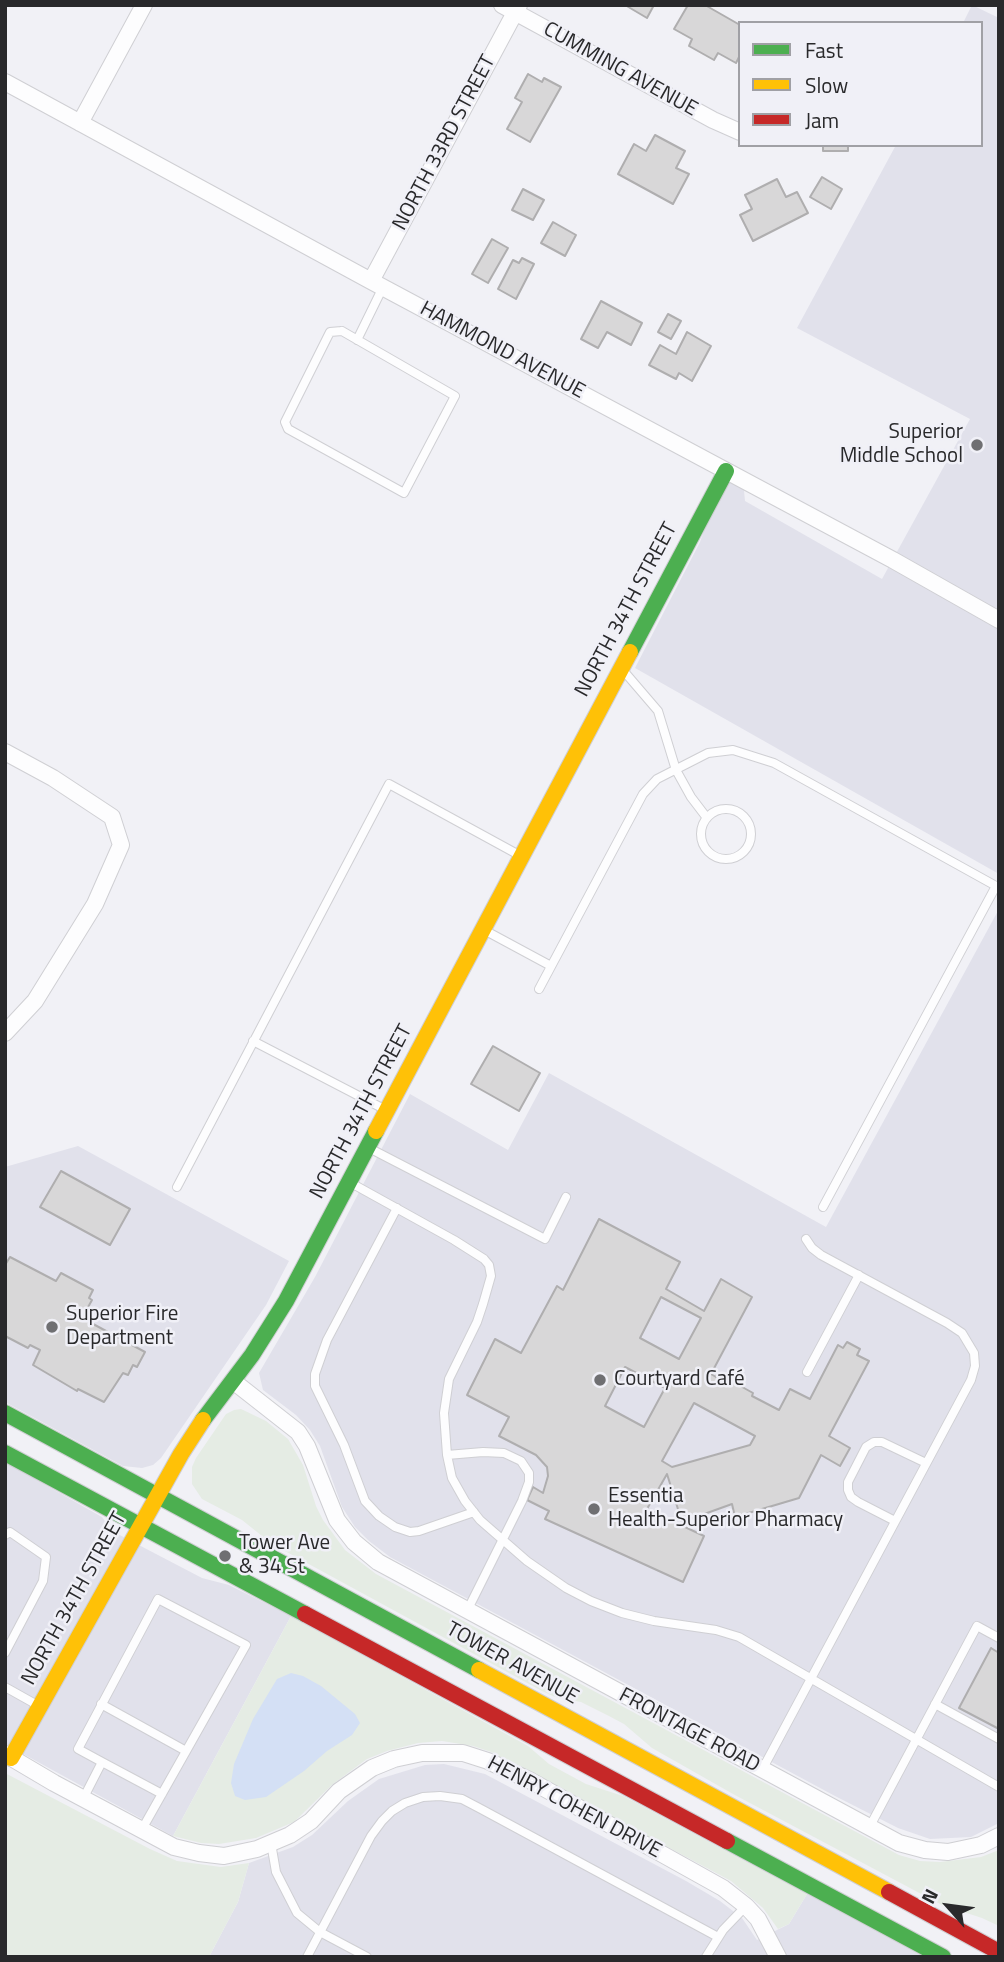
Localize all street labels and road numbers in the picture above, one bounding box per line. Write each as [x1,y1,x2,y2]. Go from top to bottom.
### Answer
street label: CUMMING AVENUE [539,17,701,123]
street label: NORTH 33RD STREET [388,51,502,235]
street label: HAMMOND AVENUE [415,297,589,405]
street label: NORTH 34TH STREET [570,519,684,701]
street label: NORTH 34TH STREET [305,1021,419,1203]
street label: NORTH 34TH STREET [17,1508,133,1690]
street label: TOWER AVENUE [441,1617,583,1711]
street label: FRONTAGE ROAD [614,1683,764,1779]
street label: HENRY COHEN DRIVE [483,1751,665,1865]

